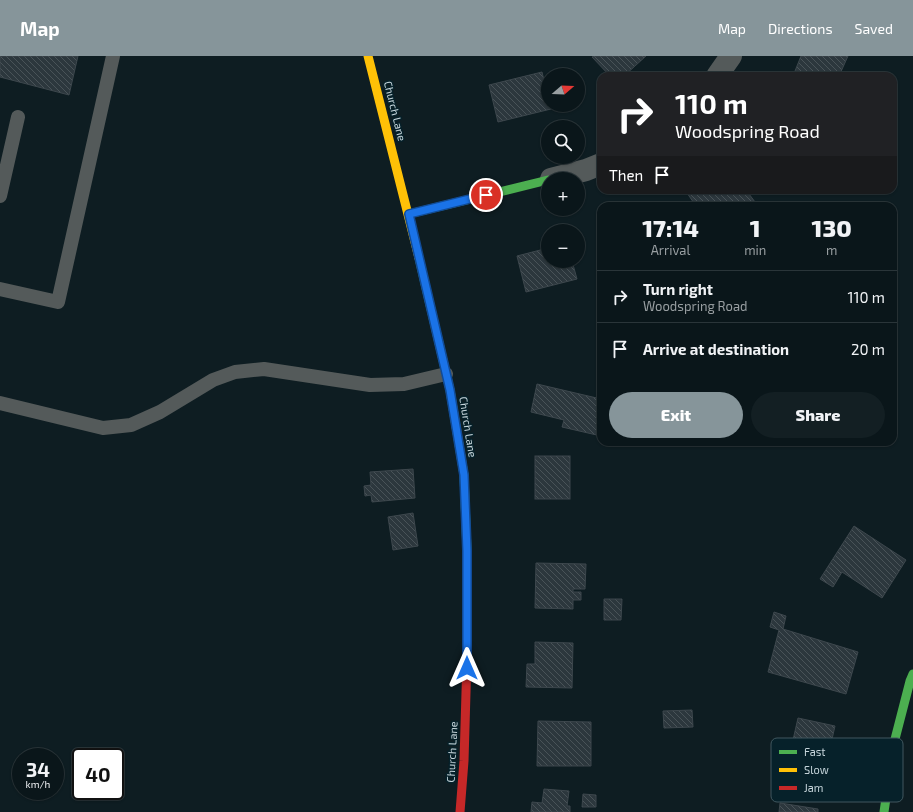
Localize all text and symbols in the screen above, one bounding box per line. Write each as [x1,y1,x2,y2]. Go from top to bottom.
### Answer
text: Map [20,17,60,40]
text: Map [718,20,746,37]
text: Directions [768,20,833,37]
text: Saved [855,20,893,37]
north arrow [541,68,585,112]
map controls [541,68,585,268]
street label: Church Lane [382,80,409,142]
text: 110 m [675,86,748,120]
icon: right [609,88,661,140]
button: search [541,120,585,164]
text: Woodspring Road [675,120,820,142]
icon: arrive [651,164,673,186]
text: Then [609,166,643,184]
button: + [541,172,585,216]
pin [469,178,503,212]
icon: arrive [475,184,497,206]
text: 17:14 [642,213,699,242]
text: 1 [750,213,761,242]
text: 130 [812,213,852,242]
button: − [541,224,585,268]
text: Arrival [651,242,690,258]
text: min [744,242,766,258]
text: m [826,242,837,258]
text: Turn right [643,280,713,298]
icon: right [609,286,631,308]
text: 110 m [848,288,885,306]
text: Woodspring Road [643,298,748,314]
icon: arrive [609,338,631,360]
text: Arrive at destination [643,340,789,358]
text: 20 m [851,340,885,358]
button: Exit [609,392,743,438]
button: Share [751,392,885,438]
street label: Church Lane [457,396,480,458]
position arrow [446,647,488,689]
street label: Church Lane [443,721,460,783]
legend [771,738,903,802]
text: Fast [804,745,826,758]
speed limit sign: 40 [72,748,124,800]
text: 34 [26,757,50,781]
text: Slow [804,763,829,776]
text: km/h [26,778,50,790]
text: Jam [804,781,823,794]

